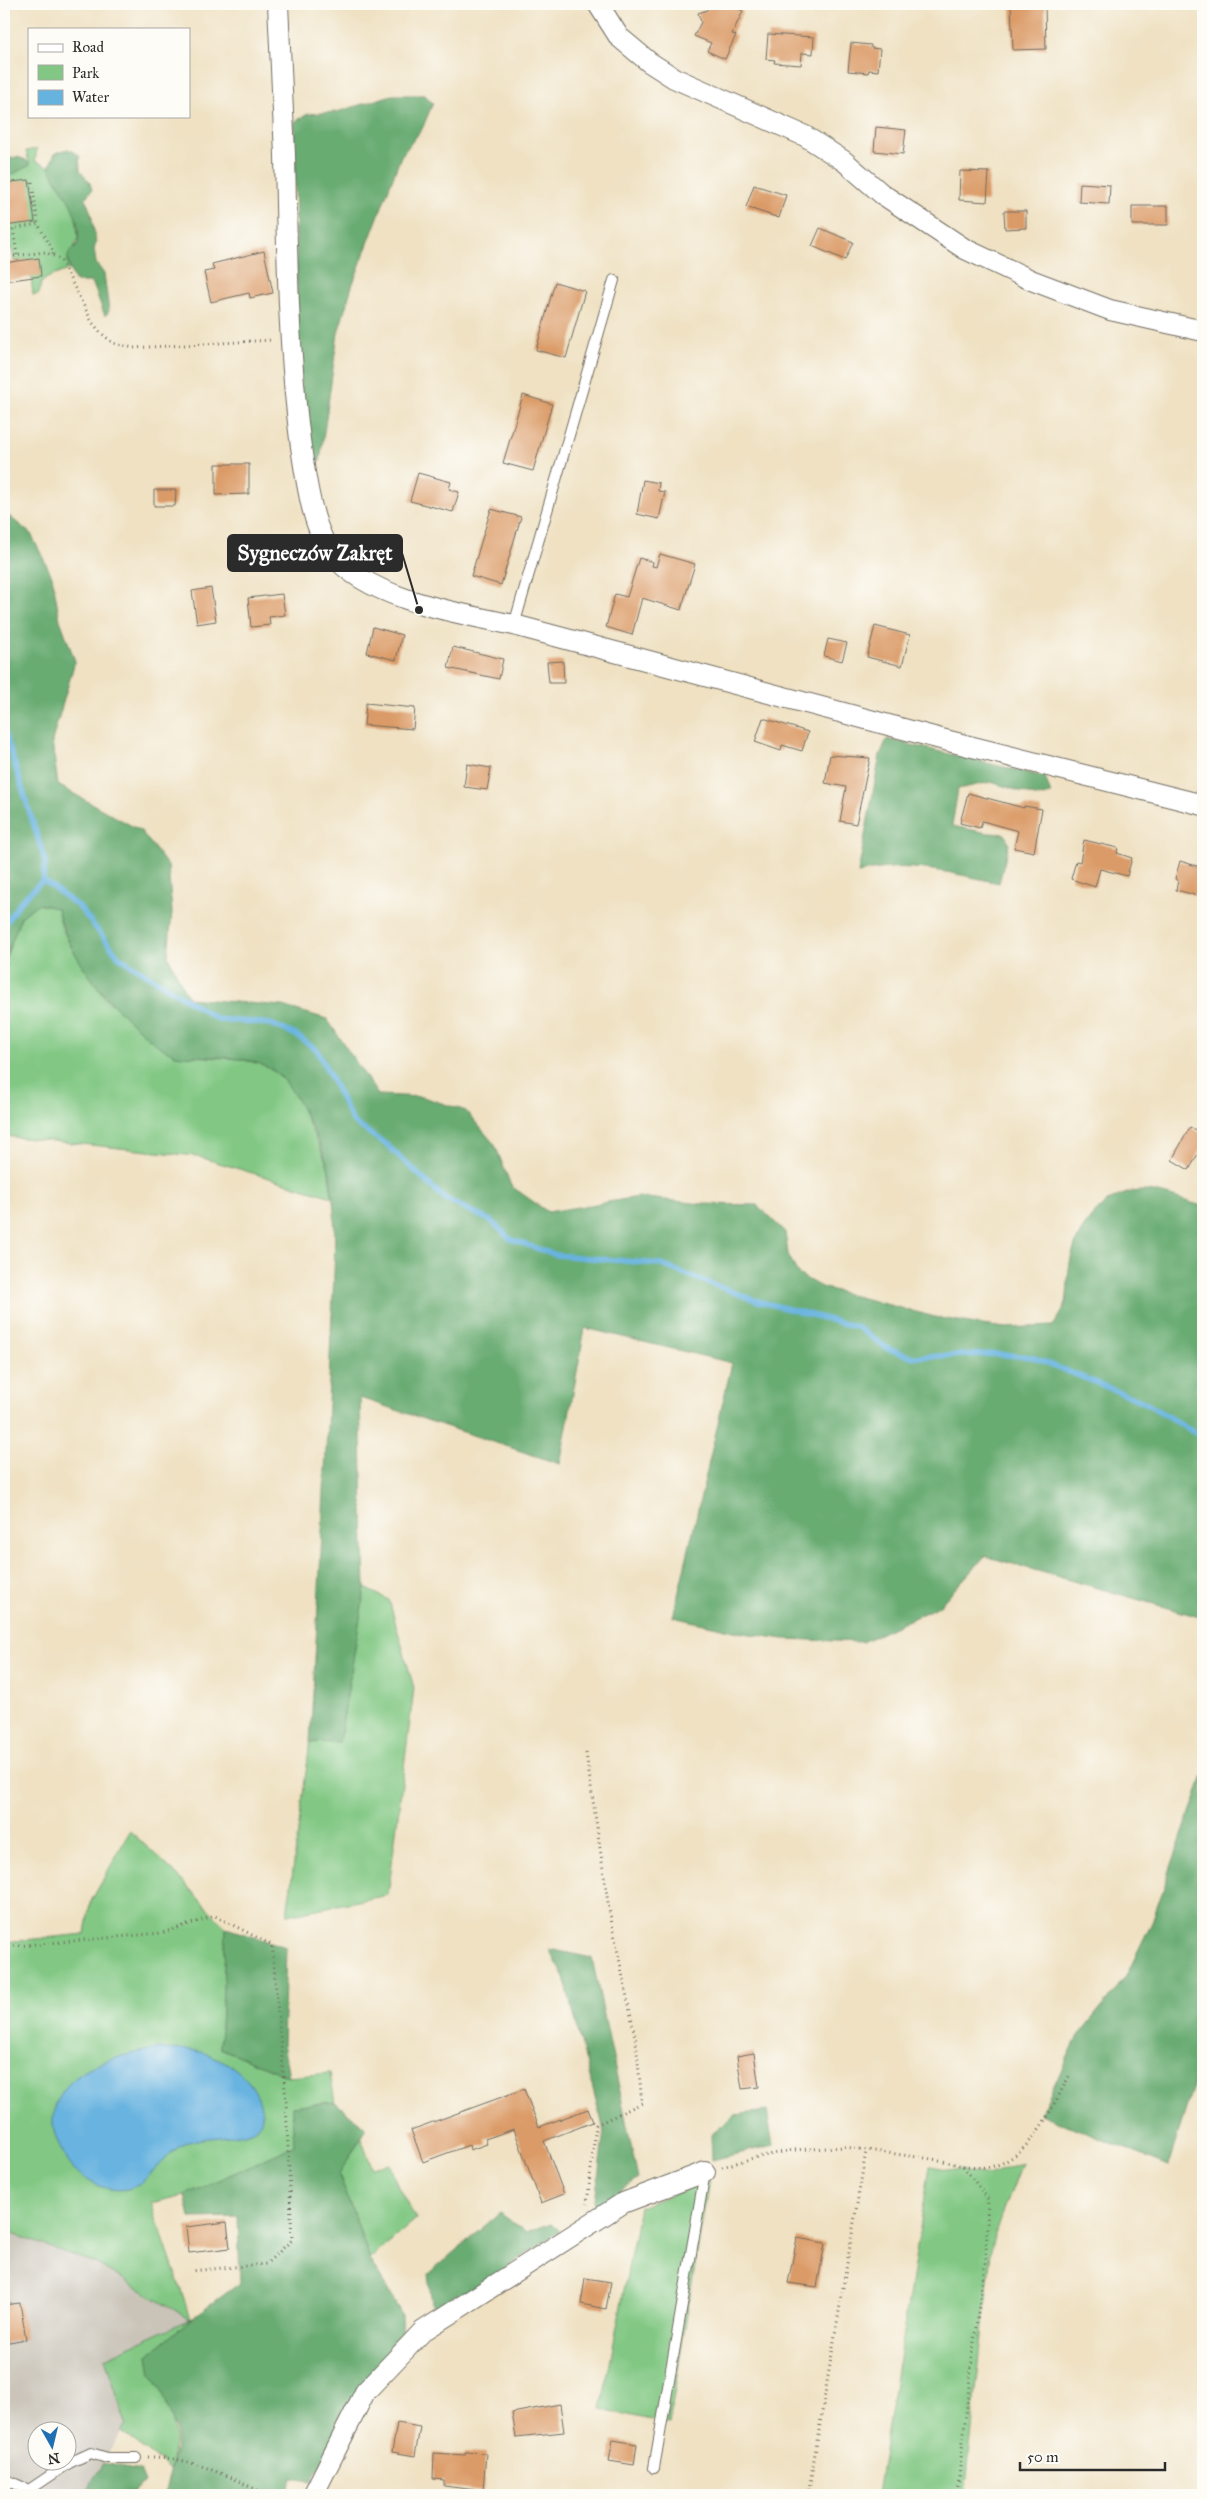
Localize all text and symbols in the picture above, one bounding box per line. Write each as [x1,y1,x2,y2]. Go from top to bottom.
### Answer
legend [28,28,190,118]
text: Road [72,38,104,56]
text: Park [72,64,99,82]
text: Water [72,88,109,106]
callout: Sygneczów Zakręt [228,535,402,571]
text: Sygneczów Zakręt [238,540,393,566]
north arrow [28,2422,78,2472]
scale bar [1020,2439,1164,2471]
text: 50 m [1027,2448,1059,2466]
text: N [47,2449,61,2468]

